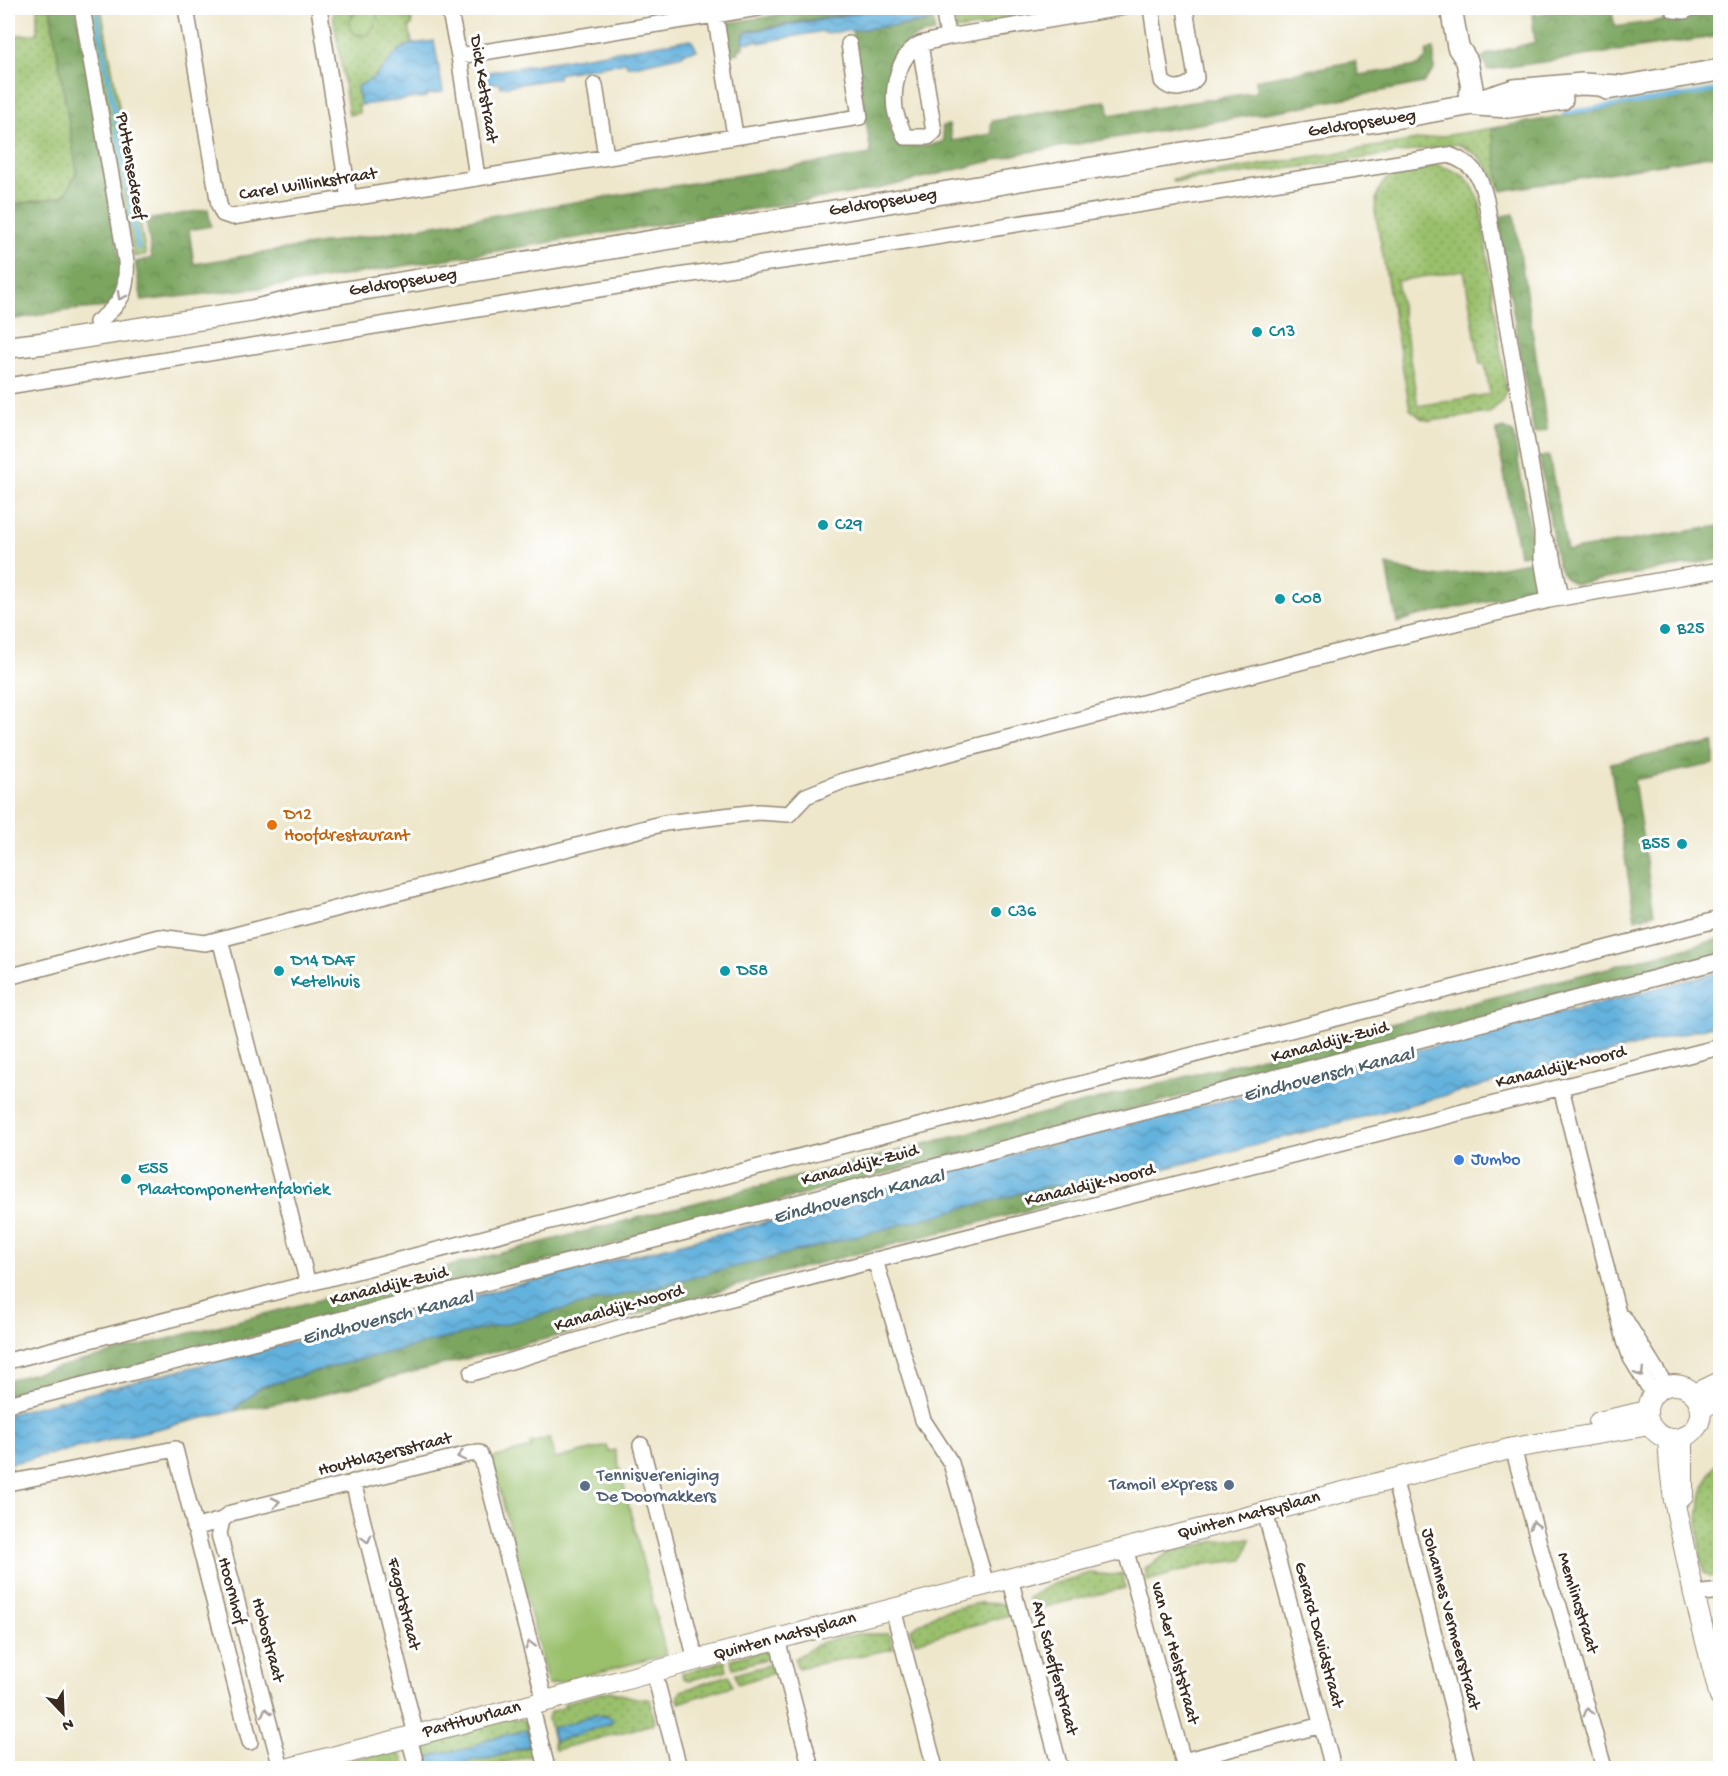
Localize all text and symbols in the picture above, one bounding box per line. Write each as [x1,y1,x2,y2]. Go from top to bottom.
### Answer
street label: Dick Ketstraat [464,33,502,146]
street label: Geldropseweg [1306,105,1418,143]
street label: Puttensedreef [110,110,150,222]
street label: Carel Willinkstraat [238,164,380,206]
street label: Geldropseweg [827,184,939,222]
street label: Geldropseweg [347,264,459,302]
one-way arrow [117,290,128,300]
place label: C13 [1269,322,1295,343]
marker: C13 [1250,325,1264,339]
place label: C29 [835,515,863,536]
marker: C29 [816,518,830,532]
place label: C08 [1292,589,1322,610]
marker: C08 [1273,592,1287,606]
place label: B25 [1676,619,1705,640]
marker: B25 [1658,622,1672,636]
place label: D12 Hoofdrestaurant [283,805,411,847]
marker: D12 Hoofdrestaurant [265,818,279,832]
place label: B55 [1641,834,1670,855]
marker: B55 [1675,837,1689,851]
place label: C36 [1008,902,1037,923]
marker: C36 [989,905,1003,919]
place label: D14 DAF Ketelhuis [290,951,361,993]
place label: D58 [736,961,768,982]
marker: D14 DAF Ketelhuis [272,964,286,978]
marker: D58 [718,964,732,978]
street label: Kanaaldijk-Zuid [1269,1017,1392,1069]
street label: Kanaaldijk-Noord [1494,1041,1630,1094]
water label: Eindhovensch Kanaal [1241,1043,1419,1108]
street label: Kanaaldijk-Zuid [799,1140,922,1192]
place label: Jumbo [1471,1150,1521,1171]
marker: Jumbo [1452,1153,1466,1167]
place label: E55 Plaatcomponentenfabriek [137,1159,332,1201]
street label: Kanaaldijk-Noord [1023,1159,1159,1212]
water label: Eindhovensch Kanaal [771,1165,949,1230]
marker: E55 Plaatcomponentenfabriek [119,1172,133,1186]
street label: Kanaaldijk-Zuid [328,1262,451,1312]
street label: Kanaaldijk-Noord [552,1280,687,1337]
water label: Eindhovensch Kanaal [300,1286,478,1351]
one-way arrow [1633,1367,1645,1377]
street label: Houtblazersstraat [316,1428,455,1482]
one-way arrow [457,1449,467,1462]
place label: Tennisvereniging De Doornakkers [596,1466,719,1508]
place label: Tamoil express [1108,1475,1218,1496]
marker: Tamoil express [1222,1478,1236,1492]
marker: Tennisvereniging De Doornakkers [578,1479,592,1493]
street label: Quinten Matsyslaan [1175,1487,1323,1545]
one-way arrow [271,1497,281,1510]
one-way arrow [1528,1520,1541,1530]
street label: Johannes Vermeerstraat [1416,1526,1485,1714]
one-way arrow [359,1534,372,1544]
street label: Memlincstraat [1552,1550,1603,1658]
street label: Hoornhof [212,1555,250,1628]
street label: Fagotstraat [381,1555,425,1654]
street label: Gerard Davidstraat [1288,1560,1348,1712]
street label: van der Helststraat [1145,1580,1204,1728]
street label: Hobostraat [246,1596,289,1686]
street label: Ary Schefferstraat [1026,1599,1082,1739]
street label: Quinten Matsyslaan [711,1608,859,1666]
one-way arrow [525,1640,538,1650]
north arrow [33,1683,93,1743]
street label: Partituurlaan [420,1697,524,1743]
one-way arrow [261,1707,274,1717]
one-way arrow [1583,1707,1595,1718]
text: N [58,1713,76,1735]

